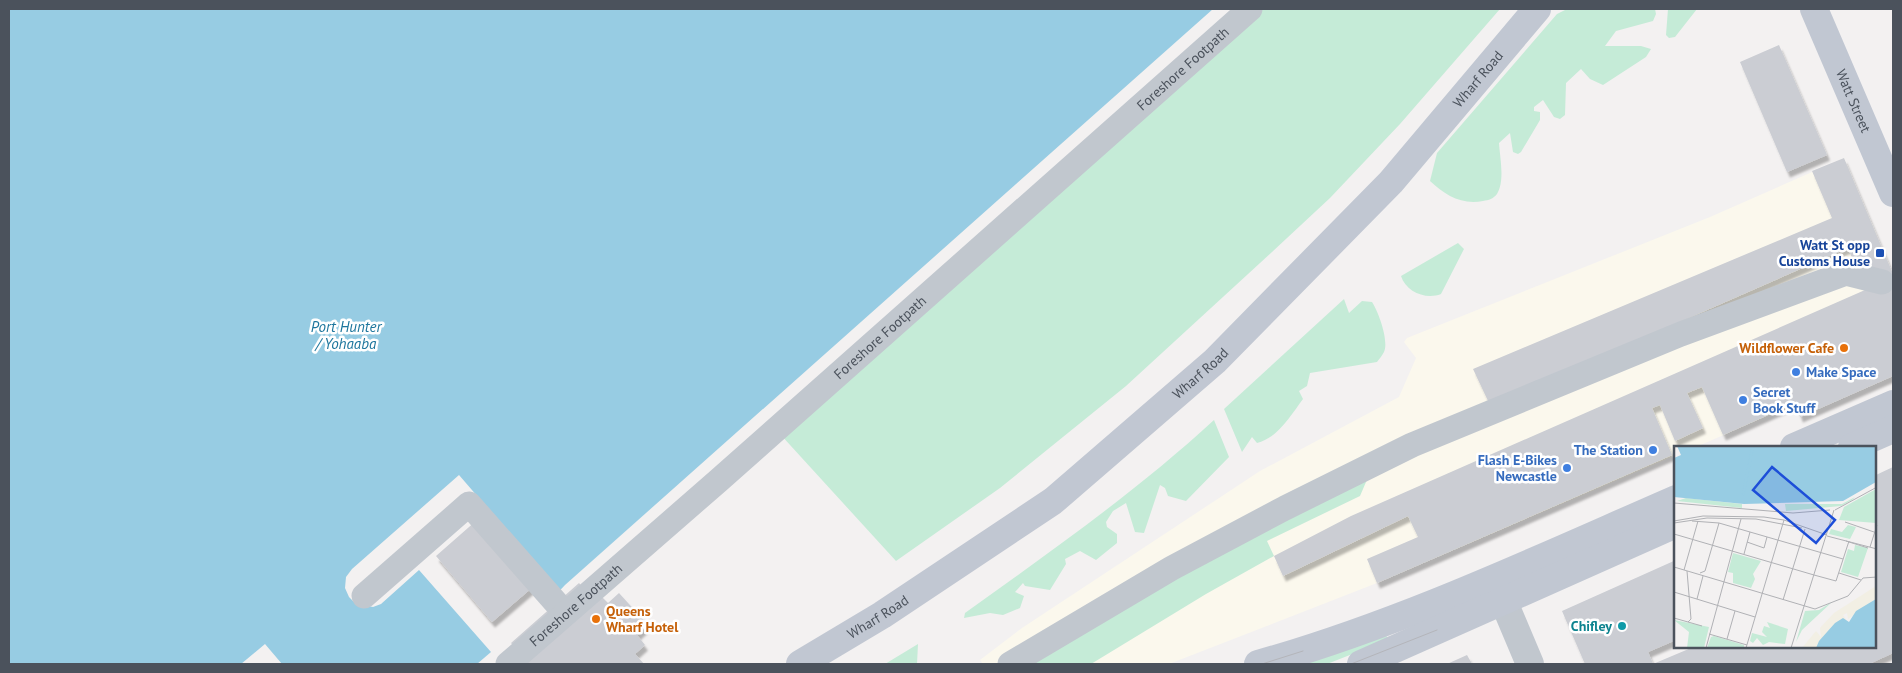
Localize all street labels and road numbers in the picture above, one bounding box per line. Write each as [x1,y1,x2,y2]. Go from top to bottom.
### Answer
street label: Foreshore Footpath [1133,23,1233,114]
street label: Wharf Road [1449,47,1507,111]
street label: Watt Street [1832,67,1875,135]
street label: Foreshore Footpath [830,292,930,383]
street label: Wharf Road [1169,344,1232,403]
street label: Foreshore Footpath [526,560,626,650]
street label: Wharf Road [844,591,912,643]

